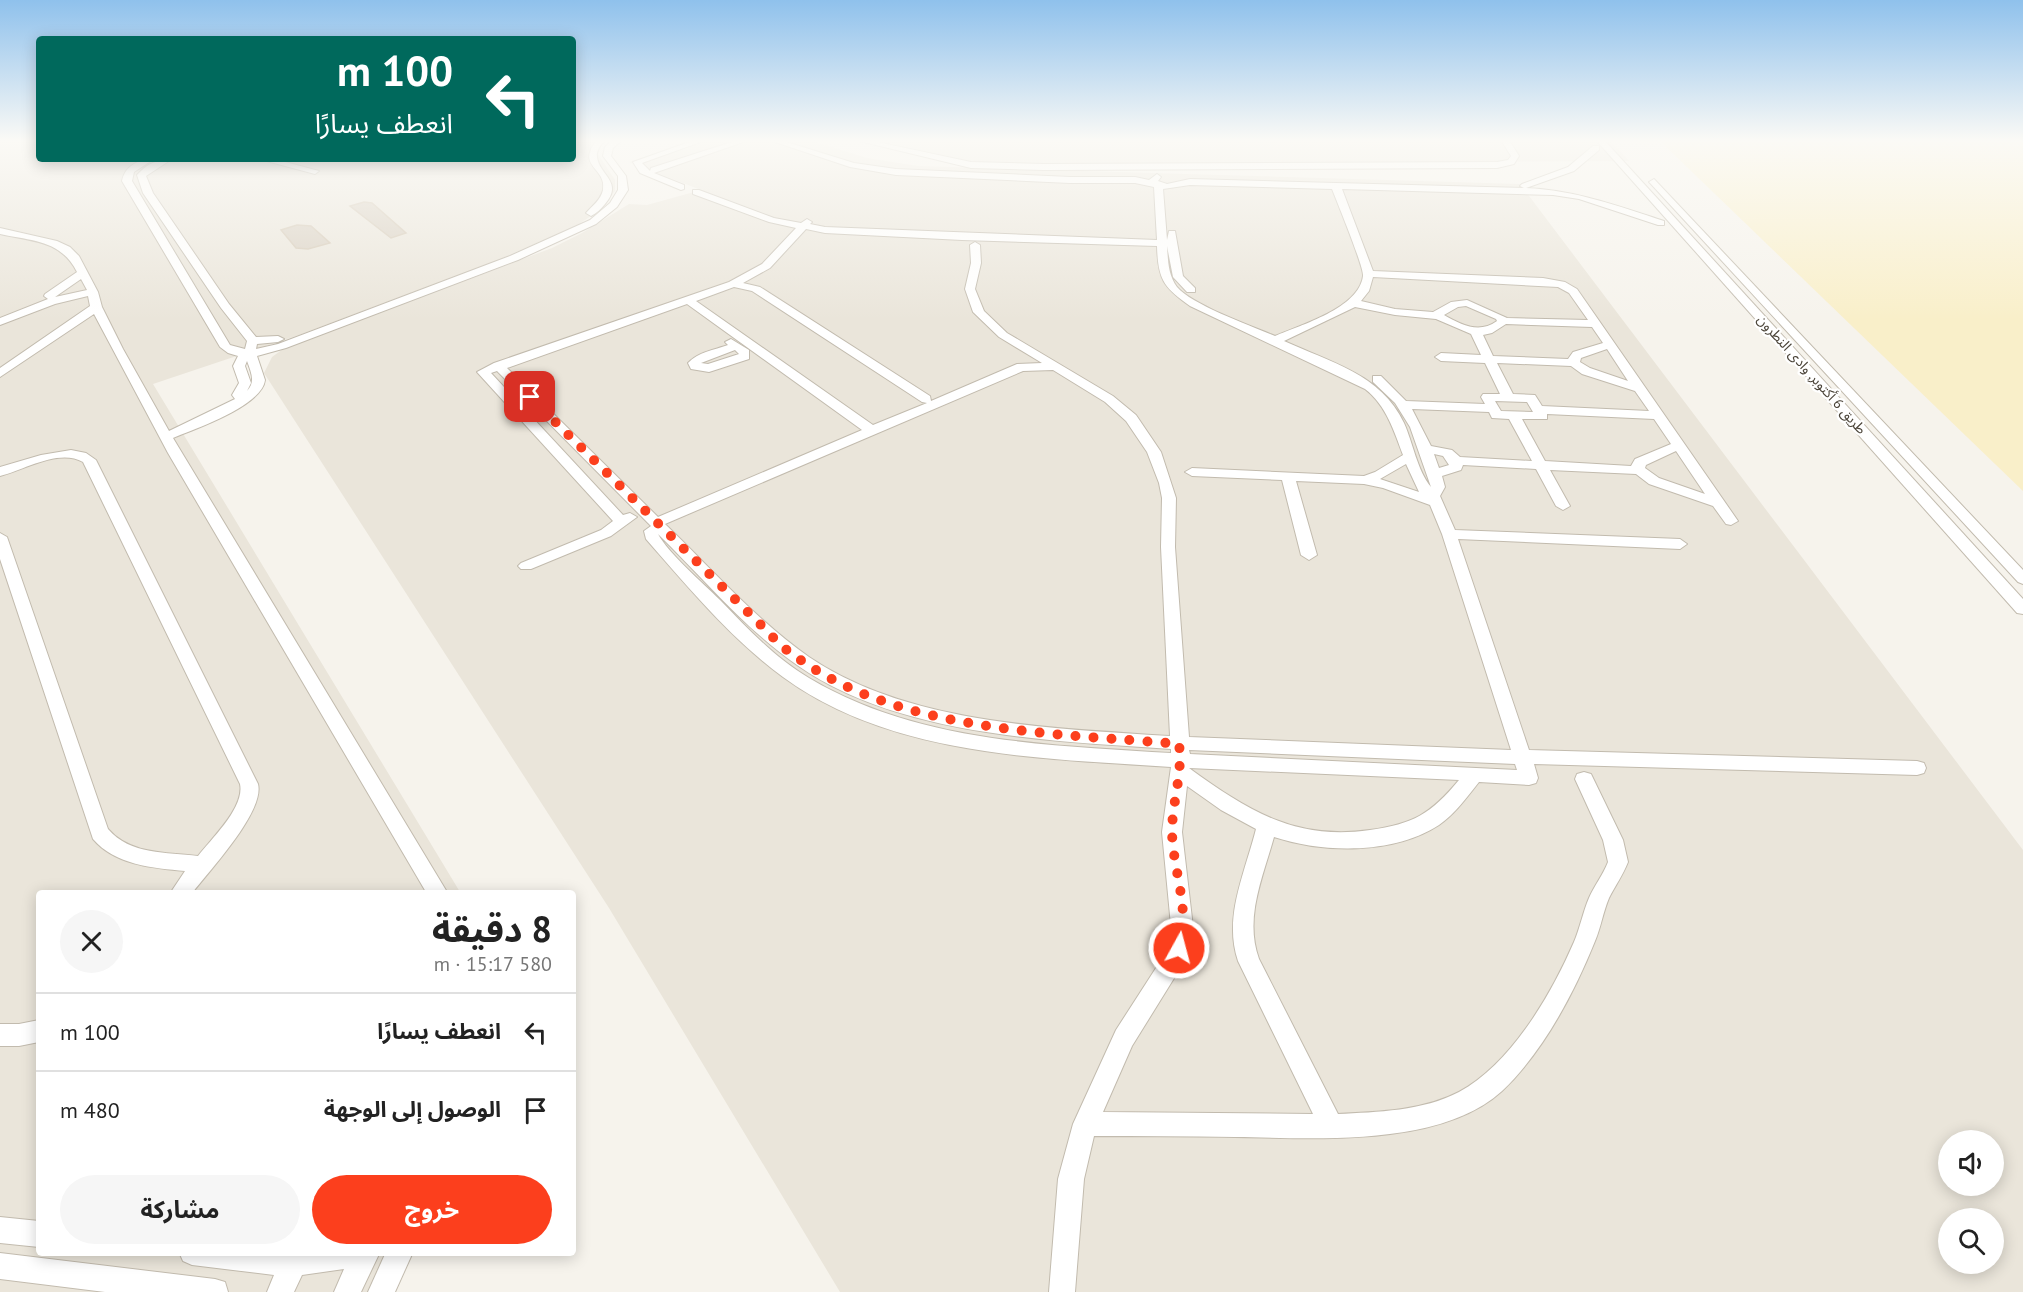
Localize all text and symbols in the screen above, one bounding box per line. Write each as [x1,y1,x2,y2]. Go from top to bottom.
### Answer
text: 100 m [337,43,453,98]
icon: left [474,60,552,138]
text: انعطف يسارًا [315,106,453,140]
street label: طريق 6 أكتوبر, وادى النطرون [1753,310,1871,438]
pin [504,371,555,422]
icon: arrive [513,380,546,413]
text: 8 دقيقة [432,905,552,952]
button: close [60,910,123,973]
position arrow [1147,916,1211,980]
text: 580 m · 15:17 [434,951,552,977]
icon: left [519,1016,552,1049]
text: انعطف يسارًا [377,1017,501,1045]
text: 100 m [60,1018,120,1046]
icon: arrive [519,1094,552,1127]
text: الوصول إلى الوجهة [324,1095,501,1123]
text: 480 m [60,1096,120,1124]
map controls [1938,1130,2004,1274]
button: sound [1938,1130,2004,1196]
button: مشاركة [60,1175,300,1244]
button: خروج [312,1175,552,1244]
button: search [1938,1208,2004,1274]

